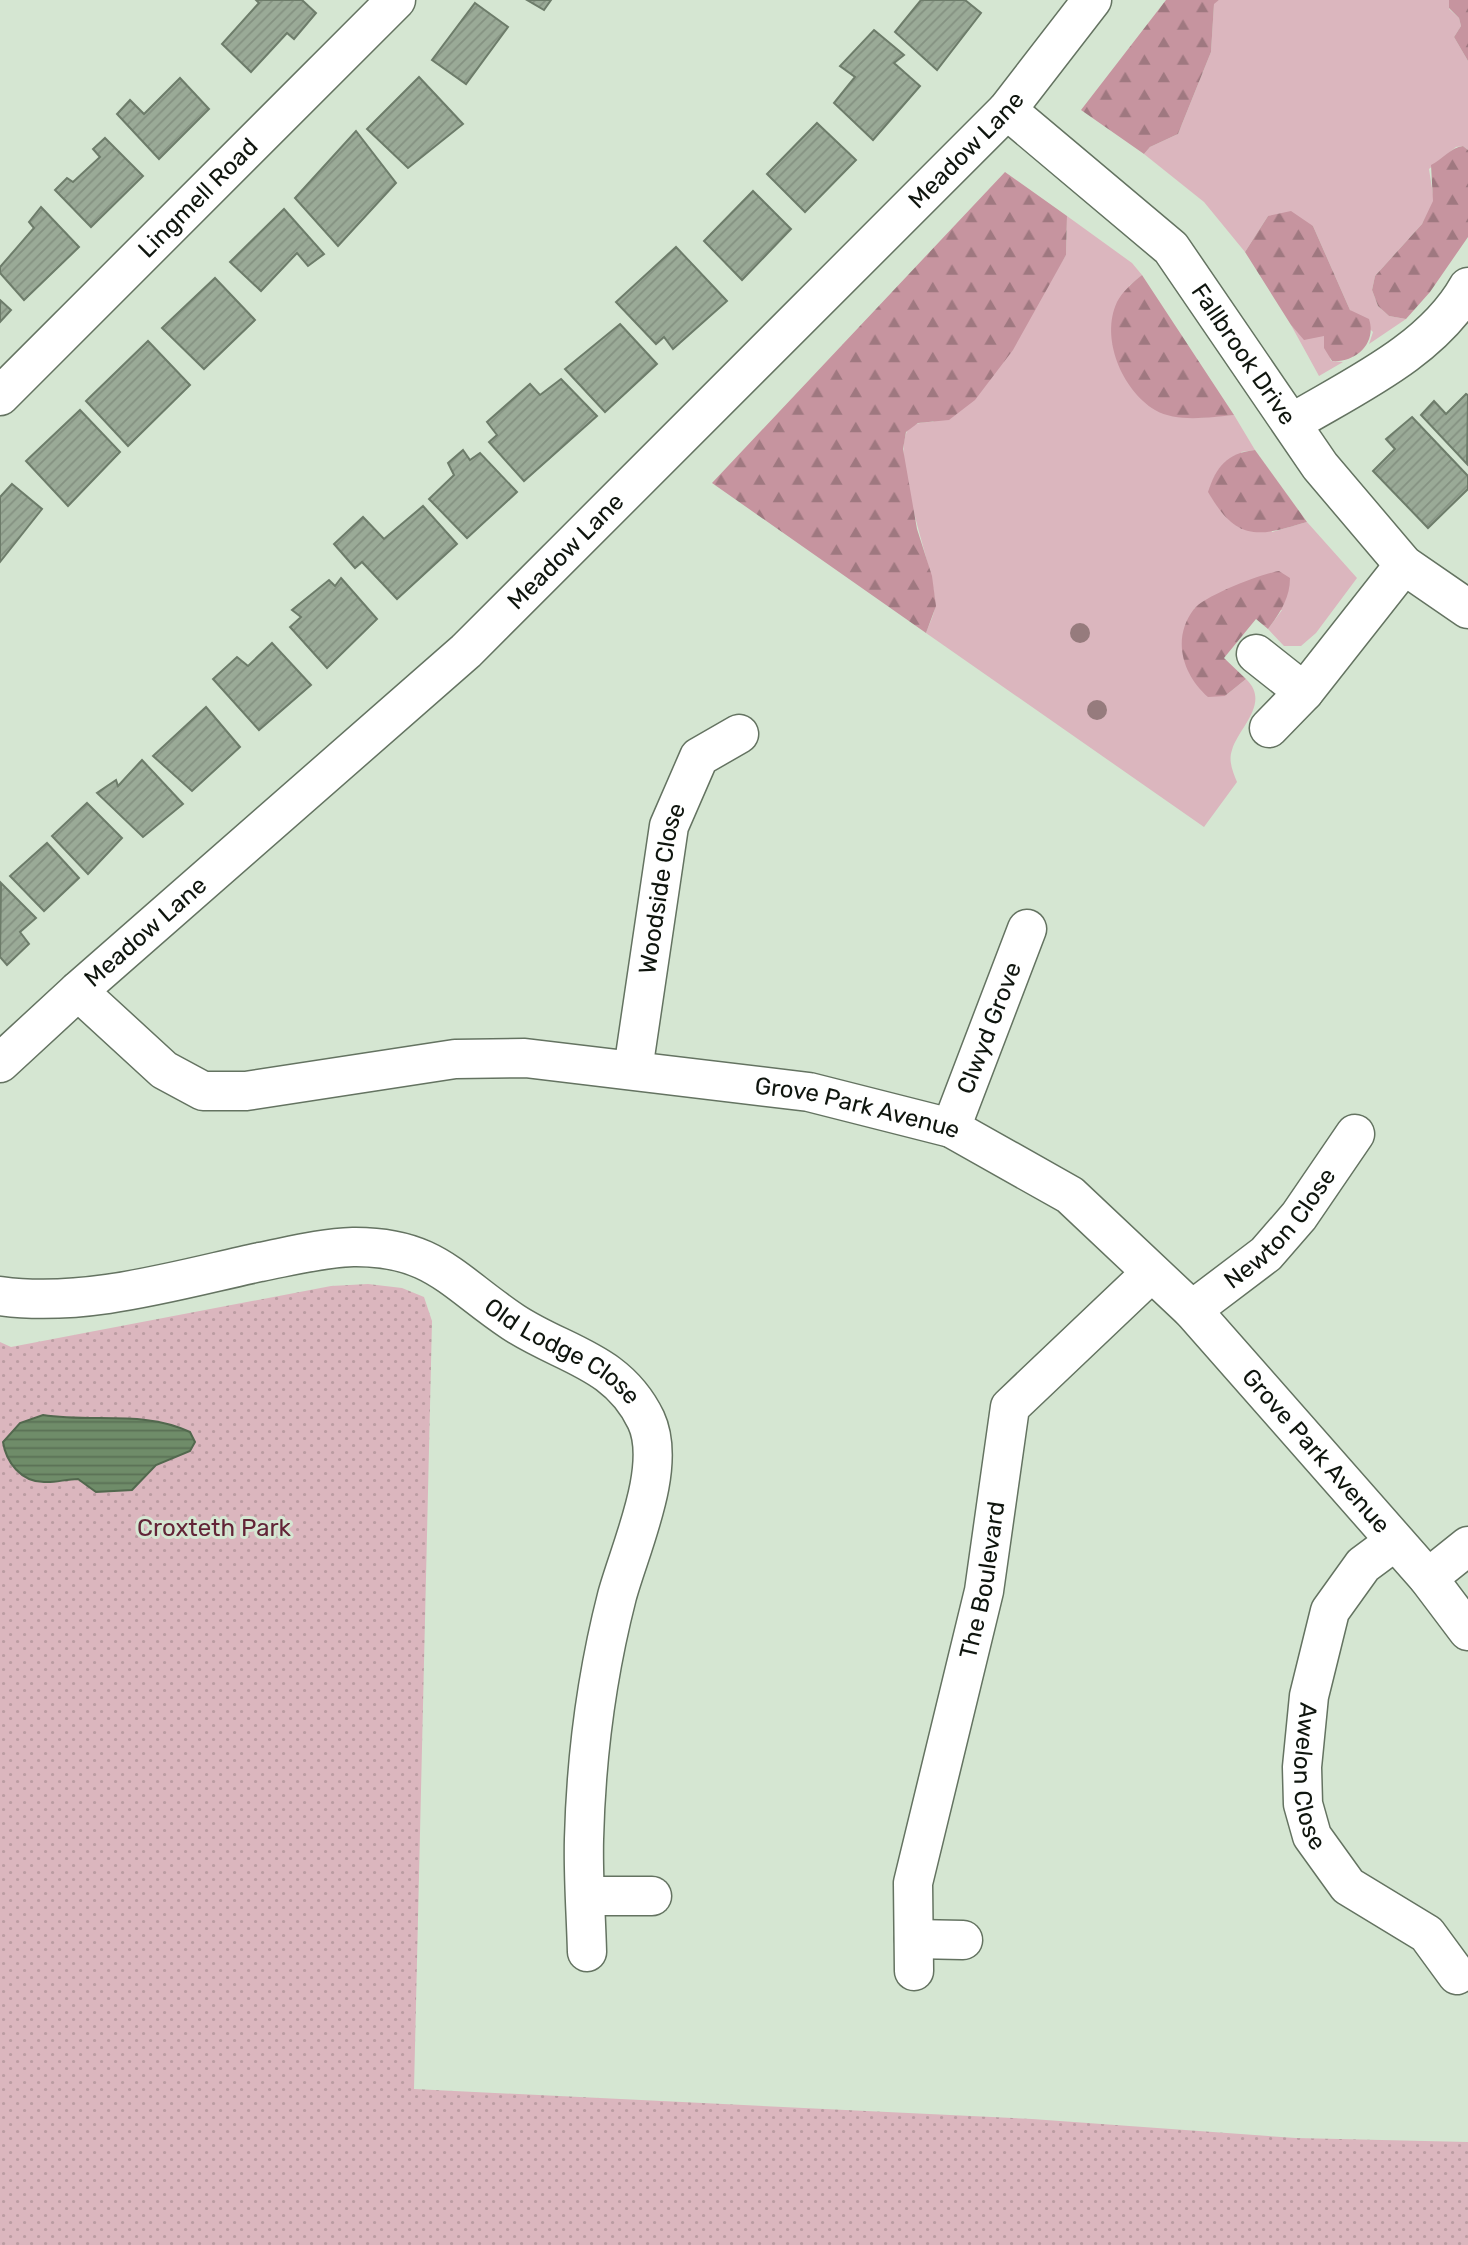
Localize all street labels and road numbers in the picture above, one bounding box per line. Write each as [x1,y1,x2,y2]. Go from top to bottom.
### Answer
street label: Meadow Lane [903,86,1030,214]
street label: Lingmell Road [132,132,264,264]
street label: Fallbrook Drive [1186,278,1302,430]
street label: Meadow Lane [502,487,630,615]
street label: Woodside Close [633,798,691,976]
street label: Meadow Lane [79,871,212,993]
street label: Clwyd Grove [951,958,1027,1098]
street label: Grove Park Avenue [753,1072,966,1145]
street label: Newton Close [1219,1163,1341,1295]
street label: Old Lodge Close [479,1292,646,1410]
street label: Grove Park Avenue [1236,1363,1396,1539]
street label: The Boulevard [954,1500,1011,1662]
street label: Awelon Close [1288,1701,1332,1856]

